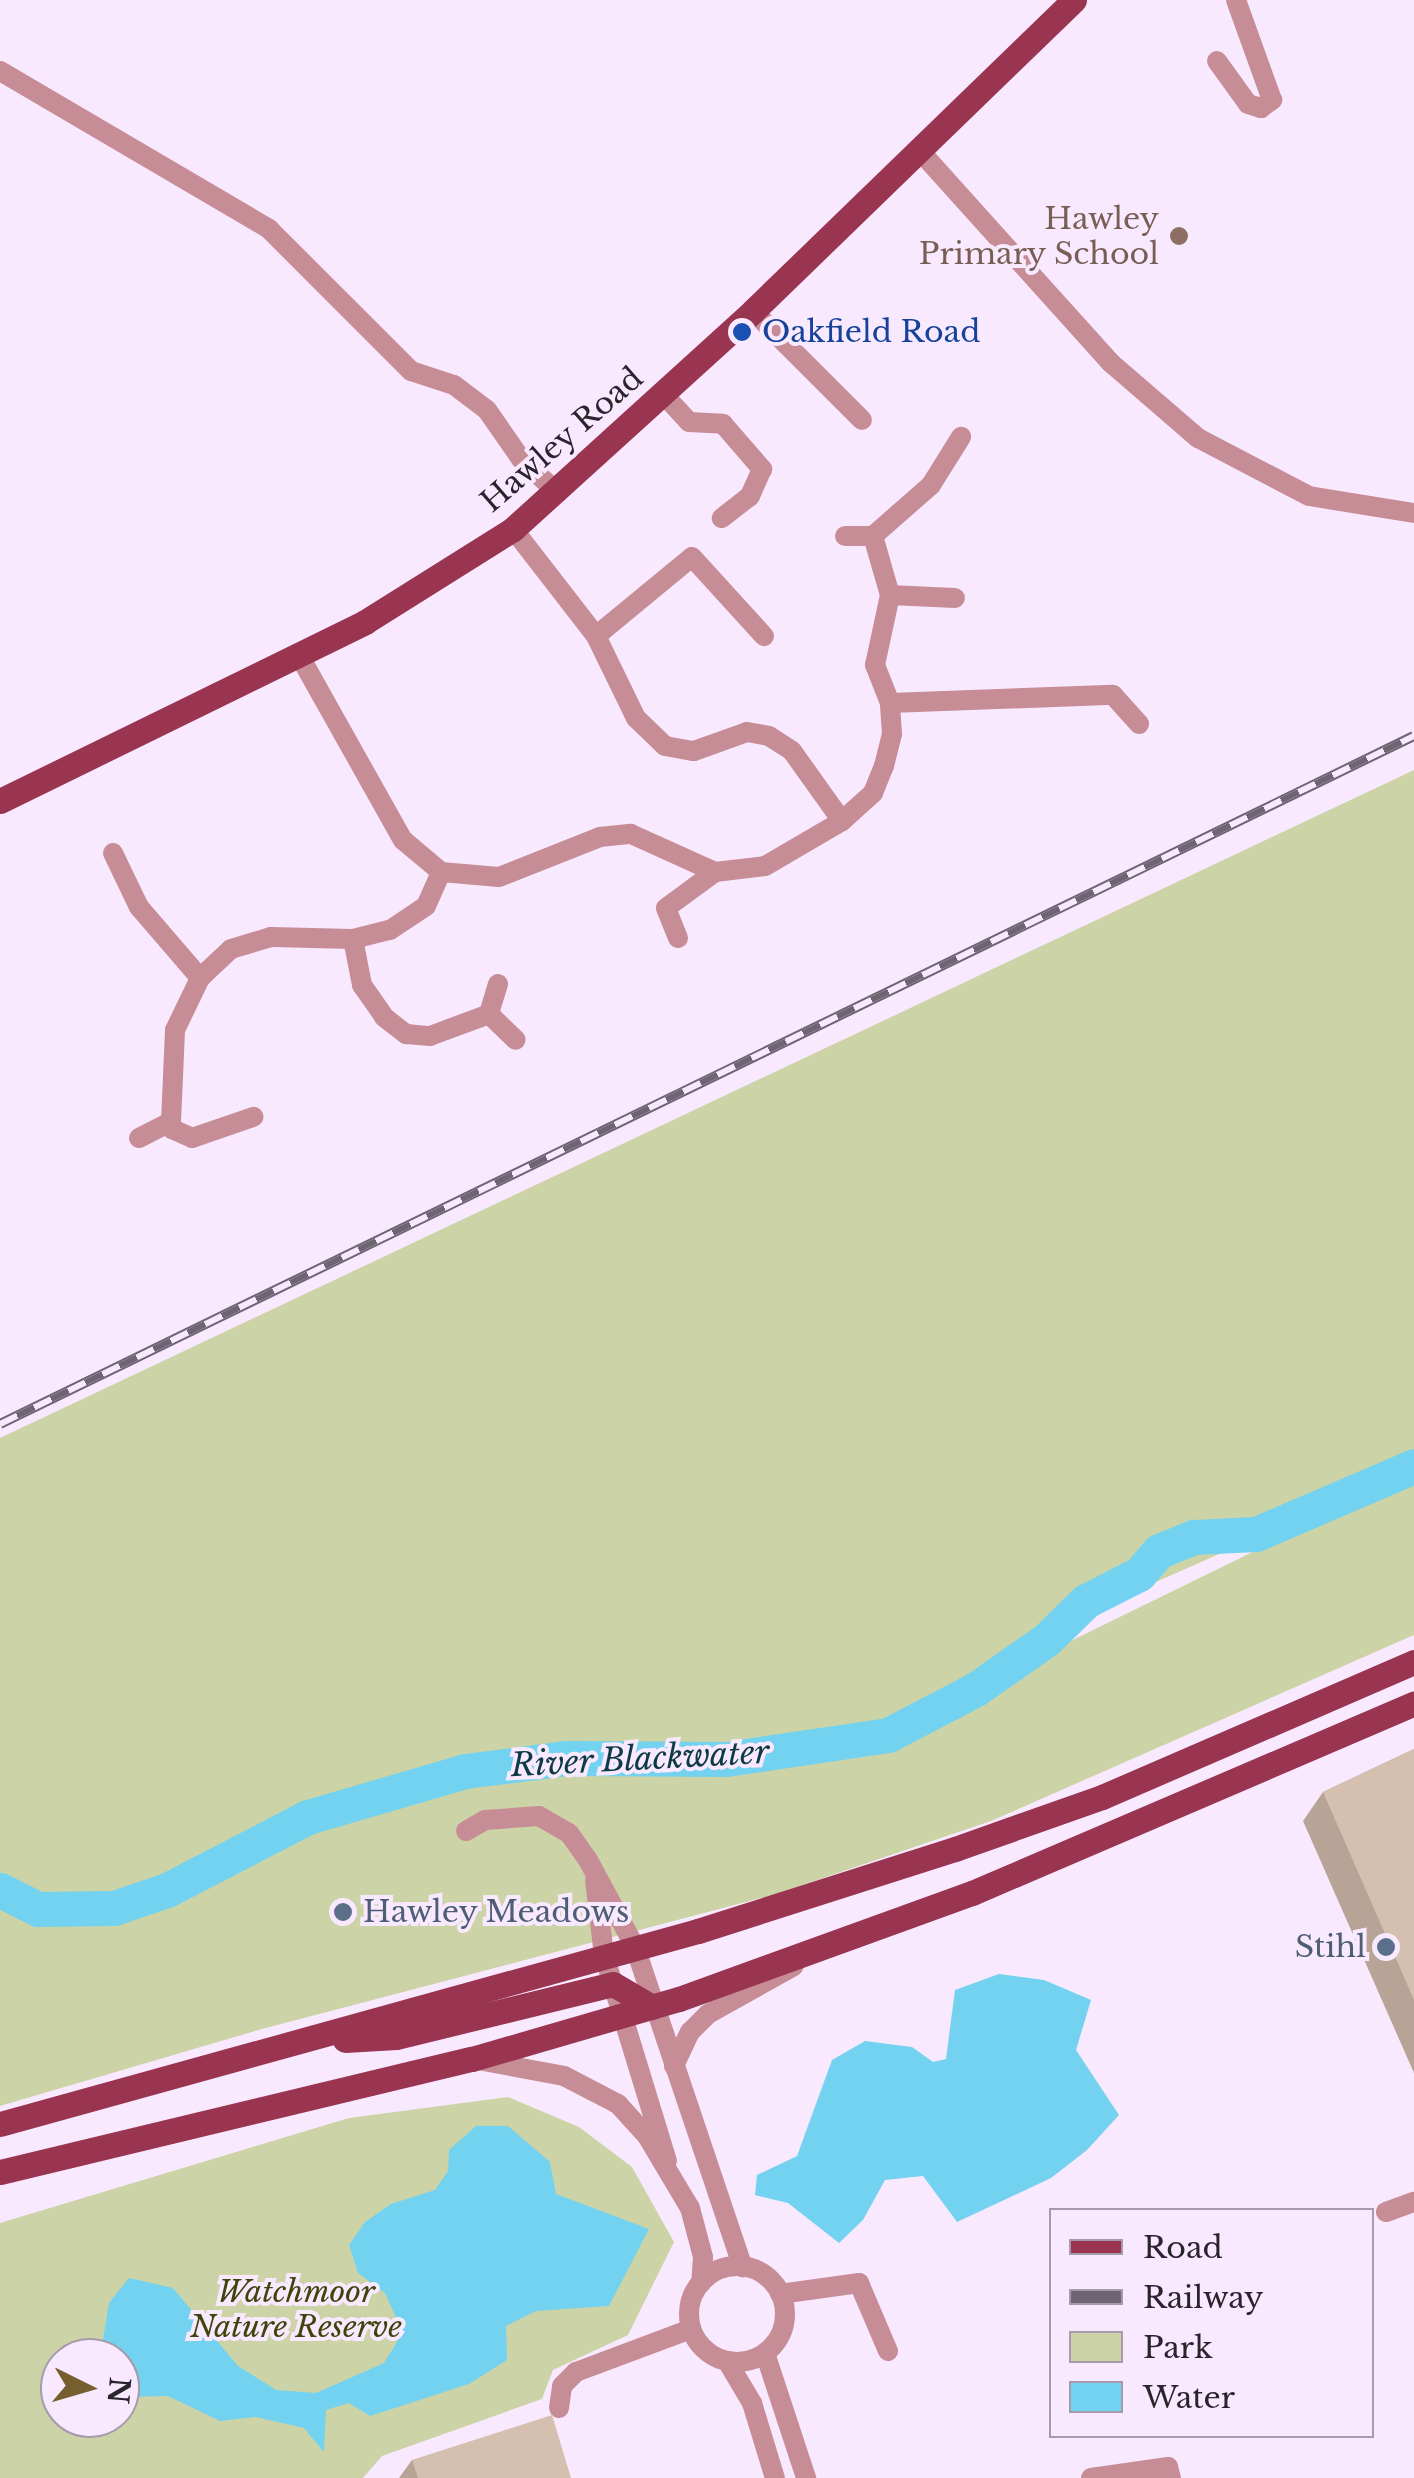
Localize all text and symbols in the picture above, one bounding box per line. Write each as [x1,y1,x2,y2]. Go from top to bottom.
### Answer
place label: Hawley Primary School [918,201,1159,272]
marker: Hawley Primary School [1168,225,1190,247]
place label: Oakfield Road [762,314,980,350]
marker: Oakfield Road [731,321,753,343]
street label: Hawley Road [473,360,651,520]
water label: River Blackwater [509,1733,771,1785]
place label: Hawley Meadows [363,1894,630,1930]
marker: Hawley Meadows [332,1901,354,1923]
place label: Stihl [1295,1929,1366,1965]
marker: Stihl [1375,1936,1397,1958]
legend [1049,2208,1374,2438]
text: Road [1143,2229,1223,2266]
park label: Watchmoor Nature Reserve [190,2274,402,2344]
text: Railway [1143,2279,1263,2316]
text: Park [1143,2329,1213,2366]
north arrow [40,2338,140,2438]
text: N [100,2376,137,2405]
text: Water [1143,2379,1235,2416]

